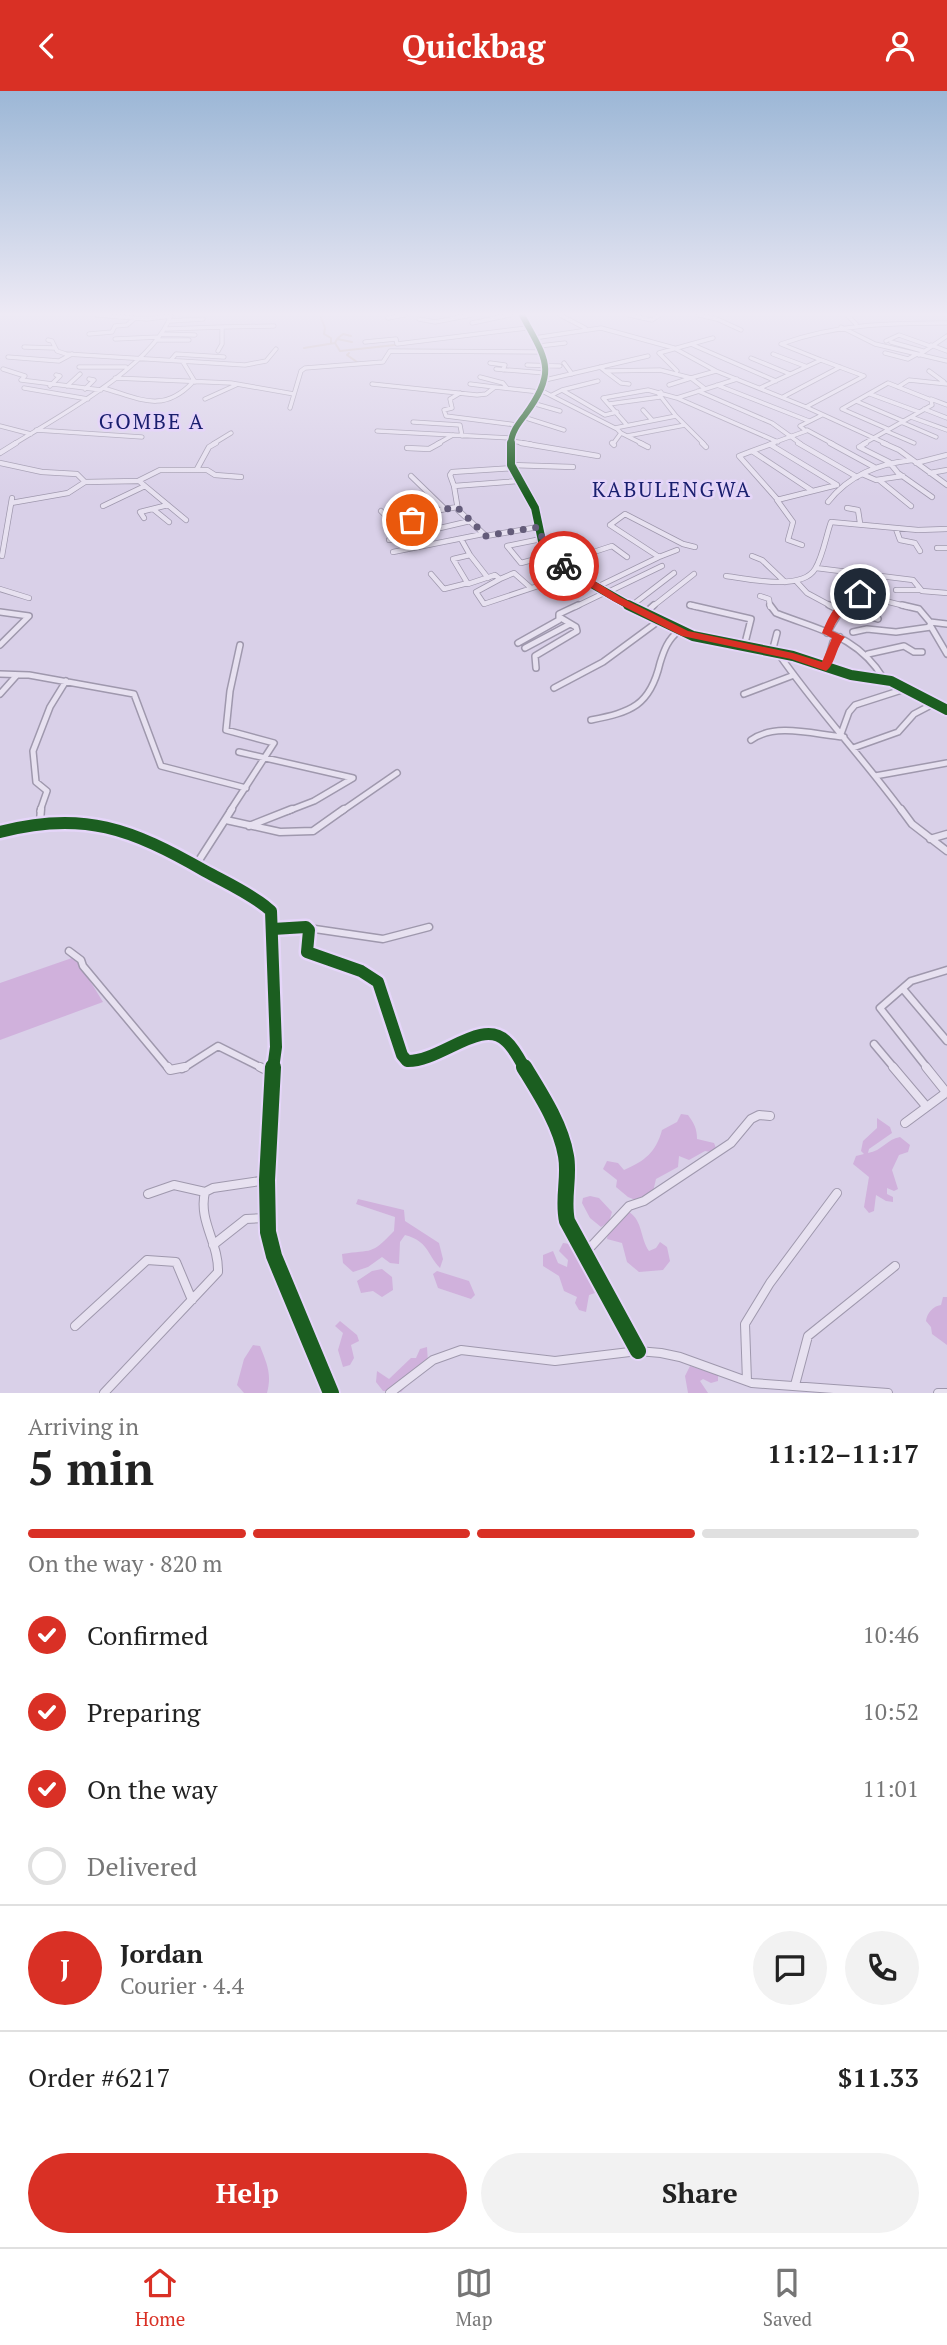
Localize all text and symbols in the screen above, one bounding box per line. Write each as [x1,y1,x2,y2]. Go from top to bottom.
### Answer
text: Quickbag [402,25,545,67]
icon: back [28,27,66,65]
icon: person [881,27,919,65]
district label: GOMBE A [99,407,205,435]
district label: KABULENGWA [592,475,752,503]
pin [382,490,442,550]
icon: bag [393,501,431,539]
courier [529,531,599,601]
icon: bike [545,547,583,585]
pin [830,564,890,624]
icon: home [841,575,879,613]
text: Arriving in [28,1411,139,1442]
text: 11:12–11:17 [767,1436,919,1470]
text: 5 min [28,1437,154,1498]
text: On the way · 820 m [28,1548,222,1579]
icon: check [28,1616,66,1654]
text: Confirmed [87,1618,208,1652]
text: 10:46 [862,1619,919,1650]
icon: check [28,1693,66,1731]
text: Preparing [87,1695,200,1729]
text: 10:52 [862,1696,919,1727]
icon: check [28,1770,66,1808]
text: On the way [87,1772,218,1806]
text: 11:01 [862,1773,919,1804]
text: Delivered [87,1849,197,1883]
button: chat [753,1931,827,2005]
button: phone [845,1931,919,2005]
text: Jordan [120,1936,203,1970]
text: J [60,1951,70,1985]
text: Courier · 4.4 [120,1970,244,2001]
text: Order #6217 [28,2060,170,2094]
text: $11.33 [838,2060,919,2094]
button: Help [28,2153,467,2233]
button: Share [481,2153,919,2233]
tab: Home [135,2264,185,2331]
tab: Map [455,2264,493,2331]
tab: Saved [763,2264,812,2331]

